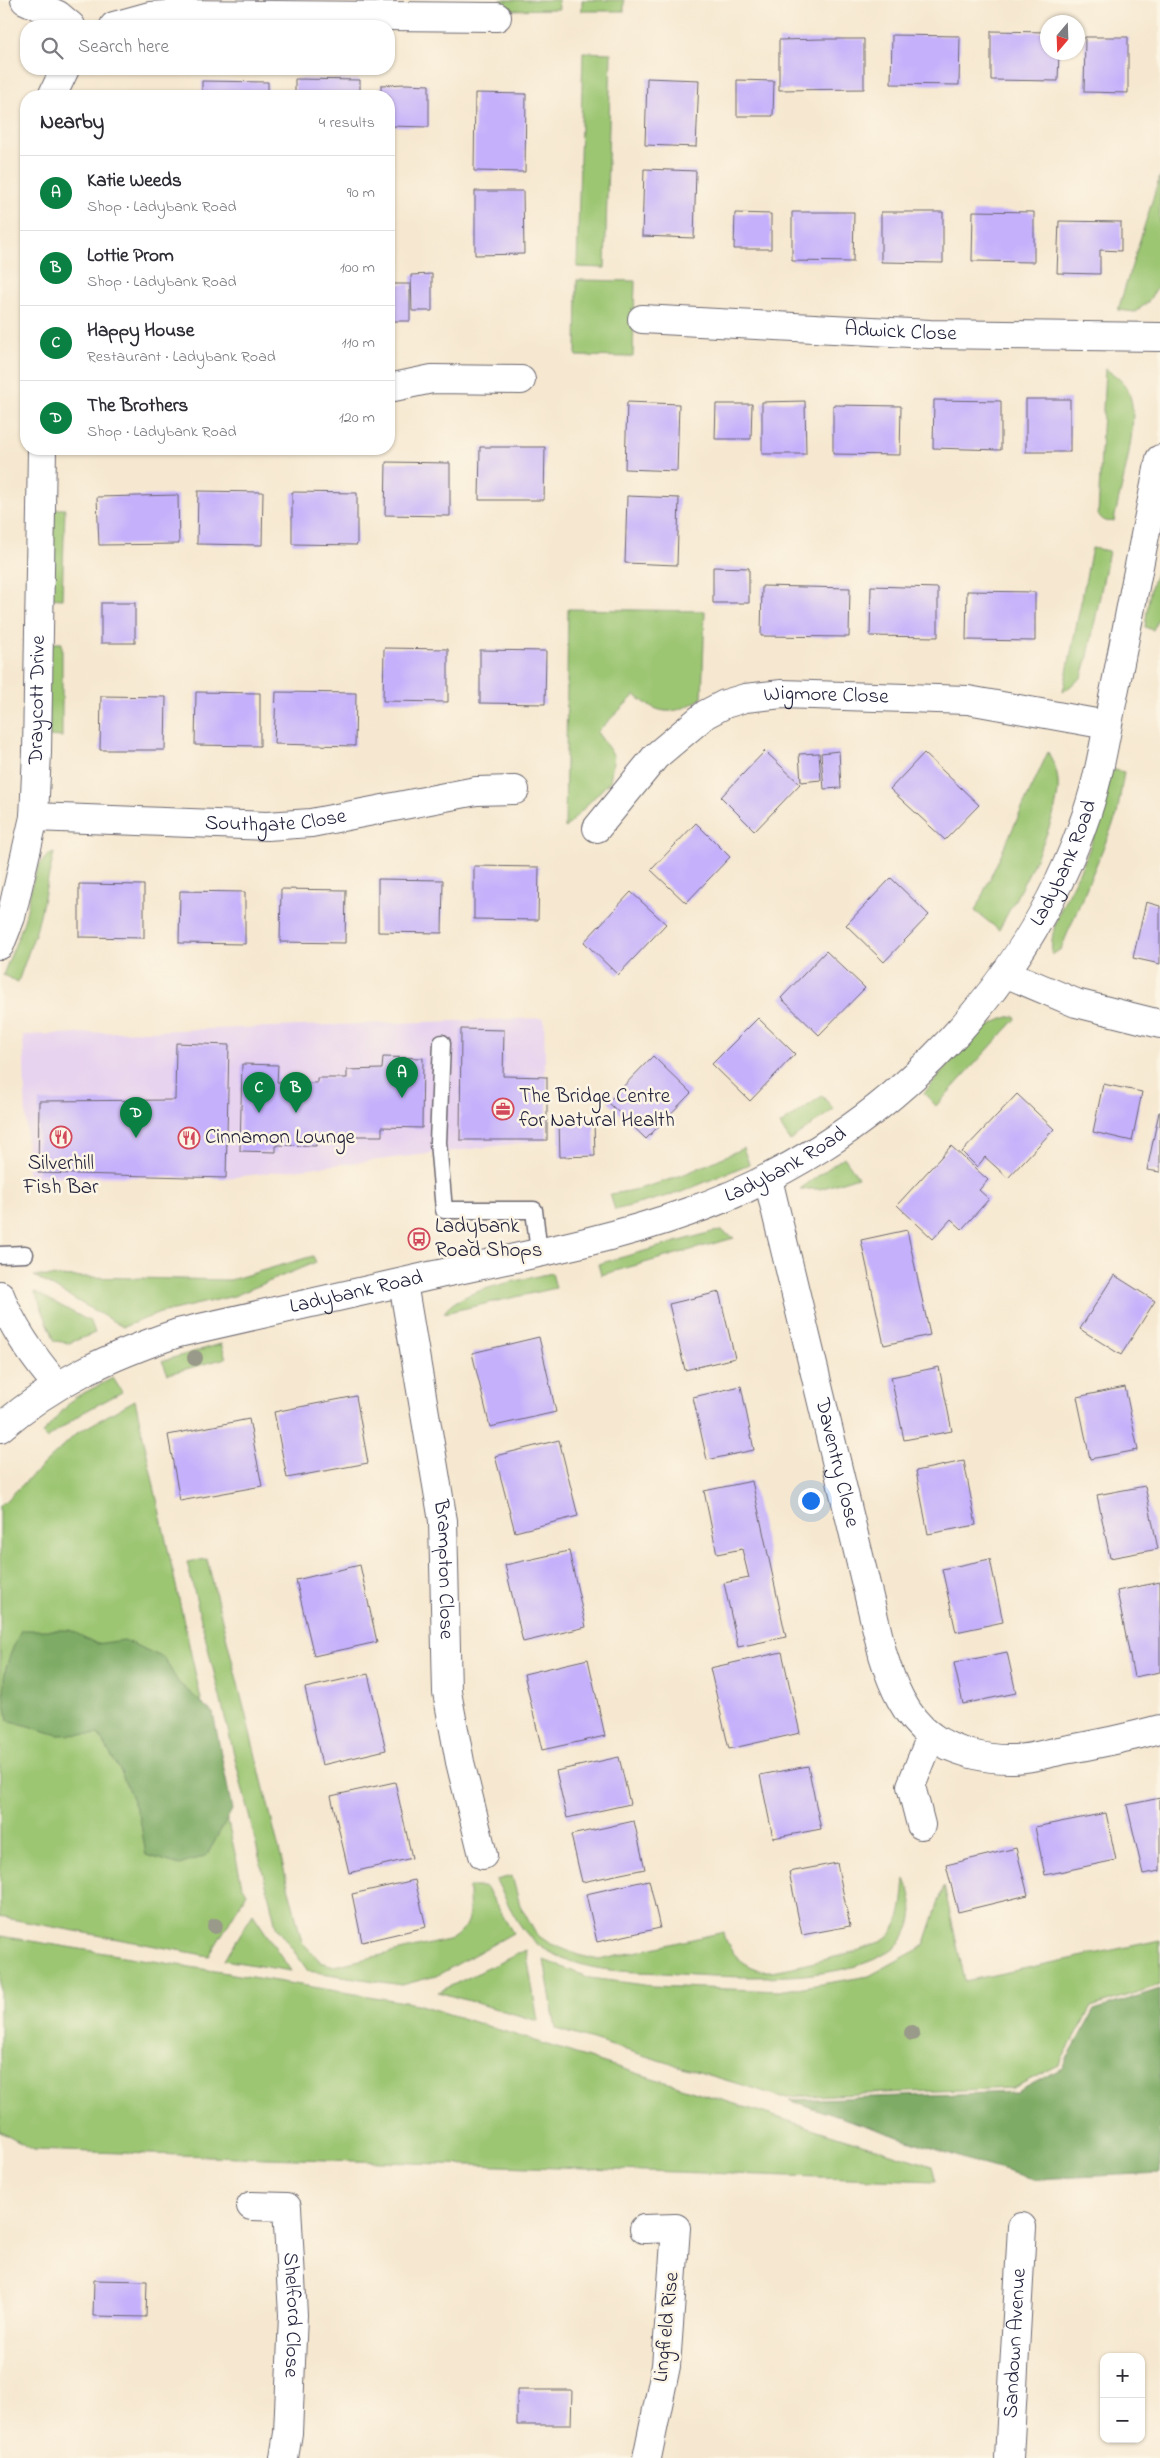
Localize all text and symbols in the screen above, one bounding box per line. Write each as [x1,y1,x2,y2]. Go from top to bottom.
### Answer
north arrow [1040,15,1085,60]
search box [20,20,395,75]
icon: search [38,34,66,62]
text: Search here [78,34,169,61]
text: Nearby [40,108,104,138]
text: 4 results [319,111,375,135]
text: Katie Weeds [87,168,182,195]
text: A [51,181,61,205]
text: 90 m [347,181,375,205]
text: Shop · Ladybank Road [87,195,237,219]
text: Lottie Prom [87,243,174,270]
text: B [51,256,61,280]
text: 100 m [340,256,375,280]
text: Shop · Ladybank Road [87,270,237,294]
street label: Adwick Close [844,315,957,349]
text: Happy House [87,318,194,345]
text: C [52,331,60,355]
text: 110 m [341,331,375,355]
text: Restaurant · Ladybank Road [87,345,276,369]
text: The Brothers [87,393,188,420]
text: D [50,406,62,430]
text: 120 m [339,406,375,430]
text: Shop · Ladybank Road [87,420,237,444]
street label: Draycott Drive [21,634,55,766]
street label: Wigmore Close [762,679,890,712]
street label: Ladybank Road [1023,796,1105,932]
street label: Southgate Close [204,801,350,843]
pin: A [386,1057,418,1098]
pin: C [243,1072,275,1113]
pin: B [280,1072,312,1113]
place label: The Bridge Centre for Natural Health [519,1082,675,1136]
pin: D [120,1097,152,1138]
office icon: The Bridge Centre for Natural Health [491,1097,515,1121]
street label: Ladybank Road [720,1120,853,1211]
place label: Cinnamon Lounge [205,1123,356,1155]
restaurant icon: Silverhill Fish Bar [49,1125,73,1149]
restaurant icon: Cinnamon Lounge [177,1126,201,1150]
place label: Silverhill Fish Bar [22,1149,99,1203]
place label: Ladybank Road Shops [435,1212,542,1266]
bus stop icon: Ladybank Road Shops [407,1227,431,1251]
street label: Ladybank Road [287,1263,426,1322]
street label: Daventry Close [806,1394,867,1531]
your location [798,1488,824,1514]
street label: Brampton Close [425,1497,461,1640]
street label: Shelford Close [275,2251,308,2379]
street label: Sandown Avenue [996,2267,1035,2419]
street label: Lingfield Rise [646,2270,690,2384]
map controls [1100,2353,1145,2443]
button: + [1100,2353,1145,2398]
button: − [1100,2398,1145,2443]

